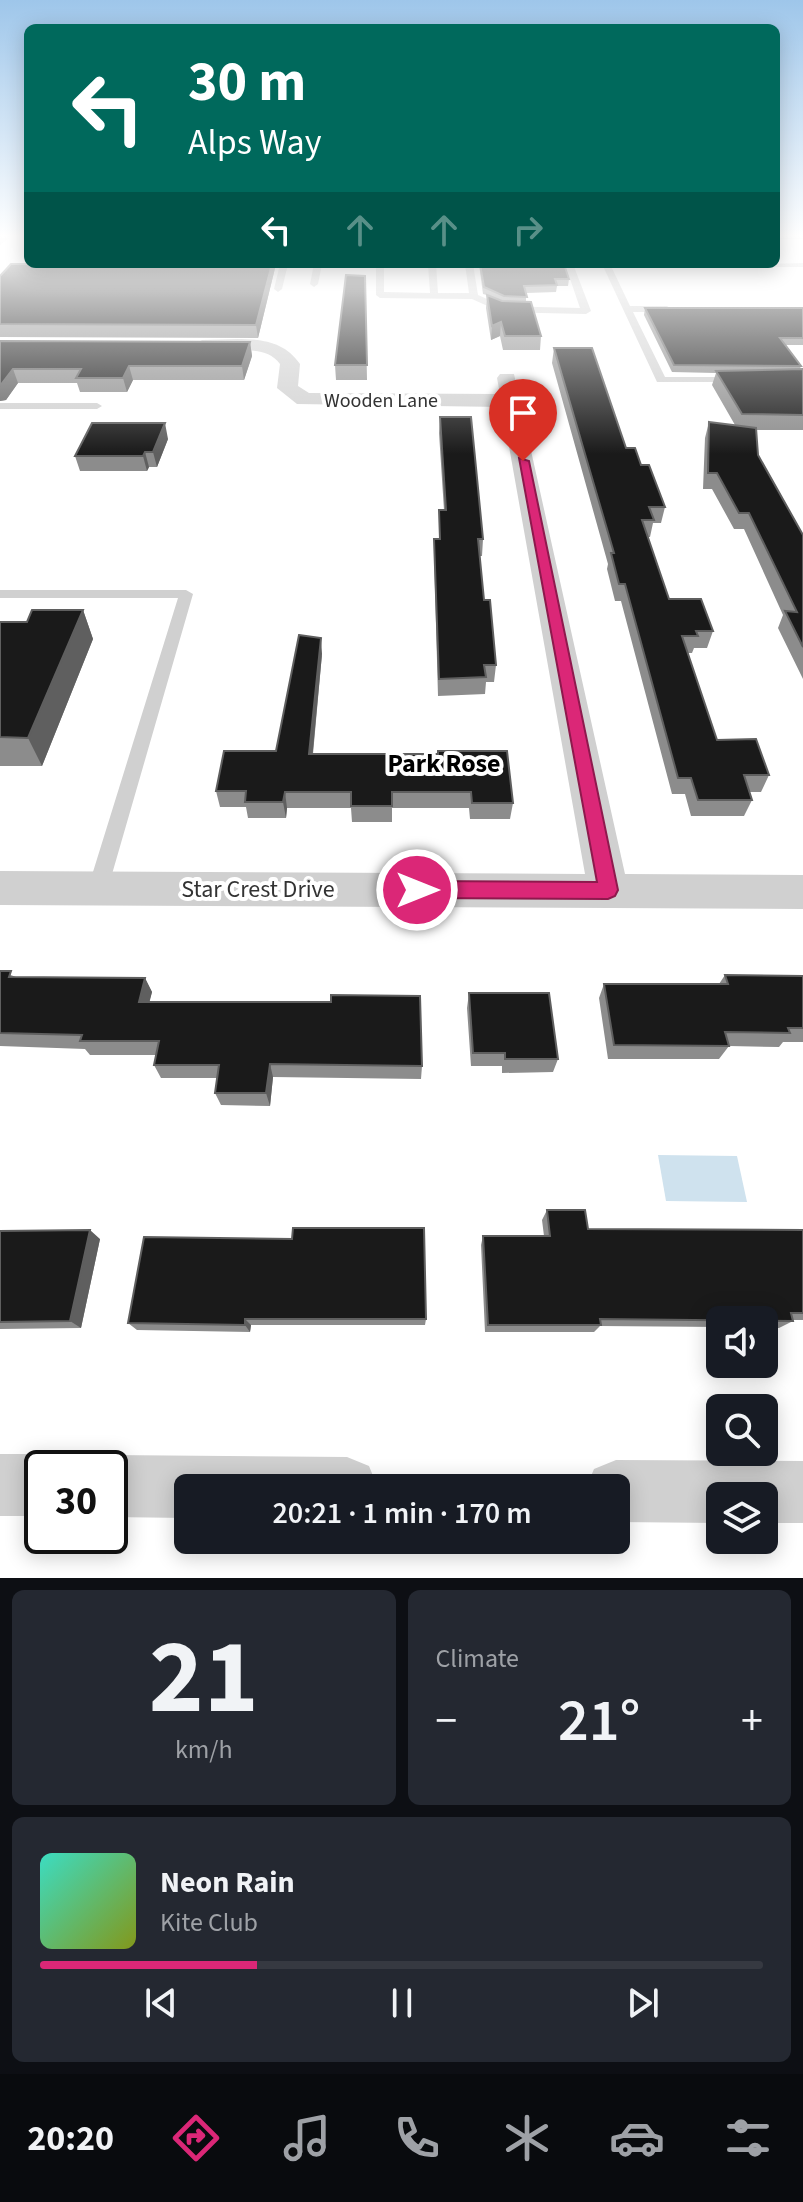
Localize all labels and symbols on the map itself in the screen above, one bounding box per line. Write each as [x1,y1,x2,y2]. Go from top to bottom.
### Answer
pin [489,379,557,461]
street label: Wooden Lane [324,387,438,415]
district label: Park Rose [387,745,501,782]
position arrow [375,848,459,932]
street label: Star Crest Drive [181,872,335,907]
speed limit sign: 30 [24,1450,128,1554]

